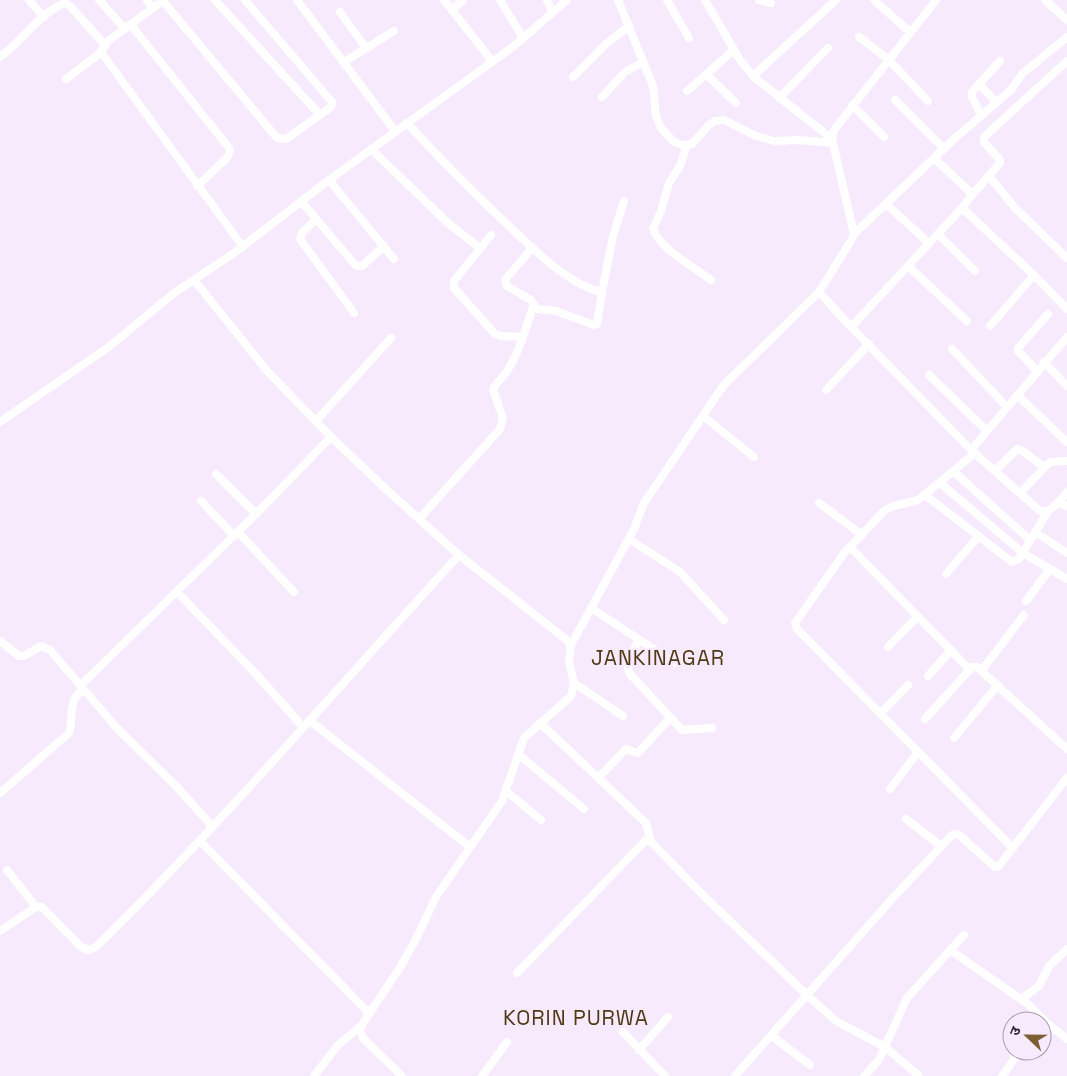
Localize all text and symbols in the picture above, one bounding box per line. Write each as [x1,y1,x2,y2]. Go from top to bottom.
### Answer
district label: JANKINAGAR [591,644,725,671]
district label: KORIN PURWA [503,1004,649,1031]
north arrow [1002,1011,1052,1061]
text: उ [1005,1023,1025,1038]

